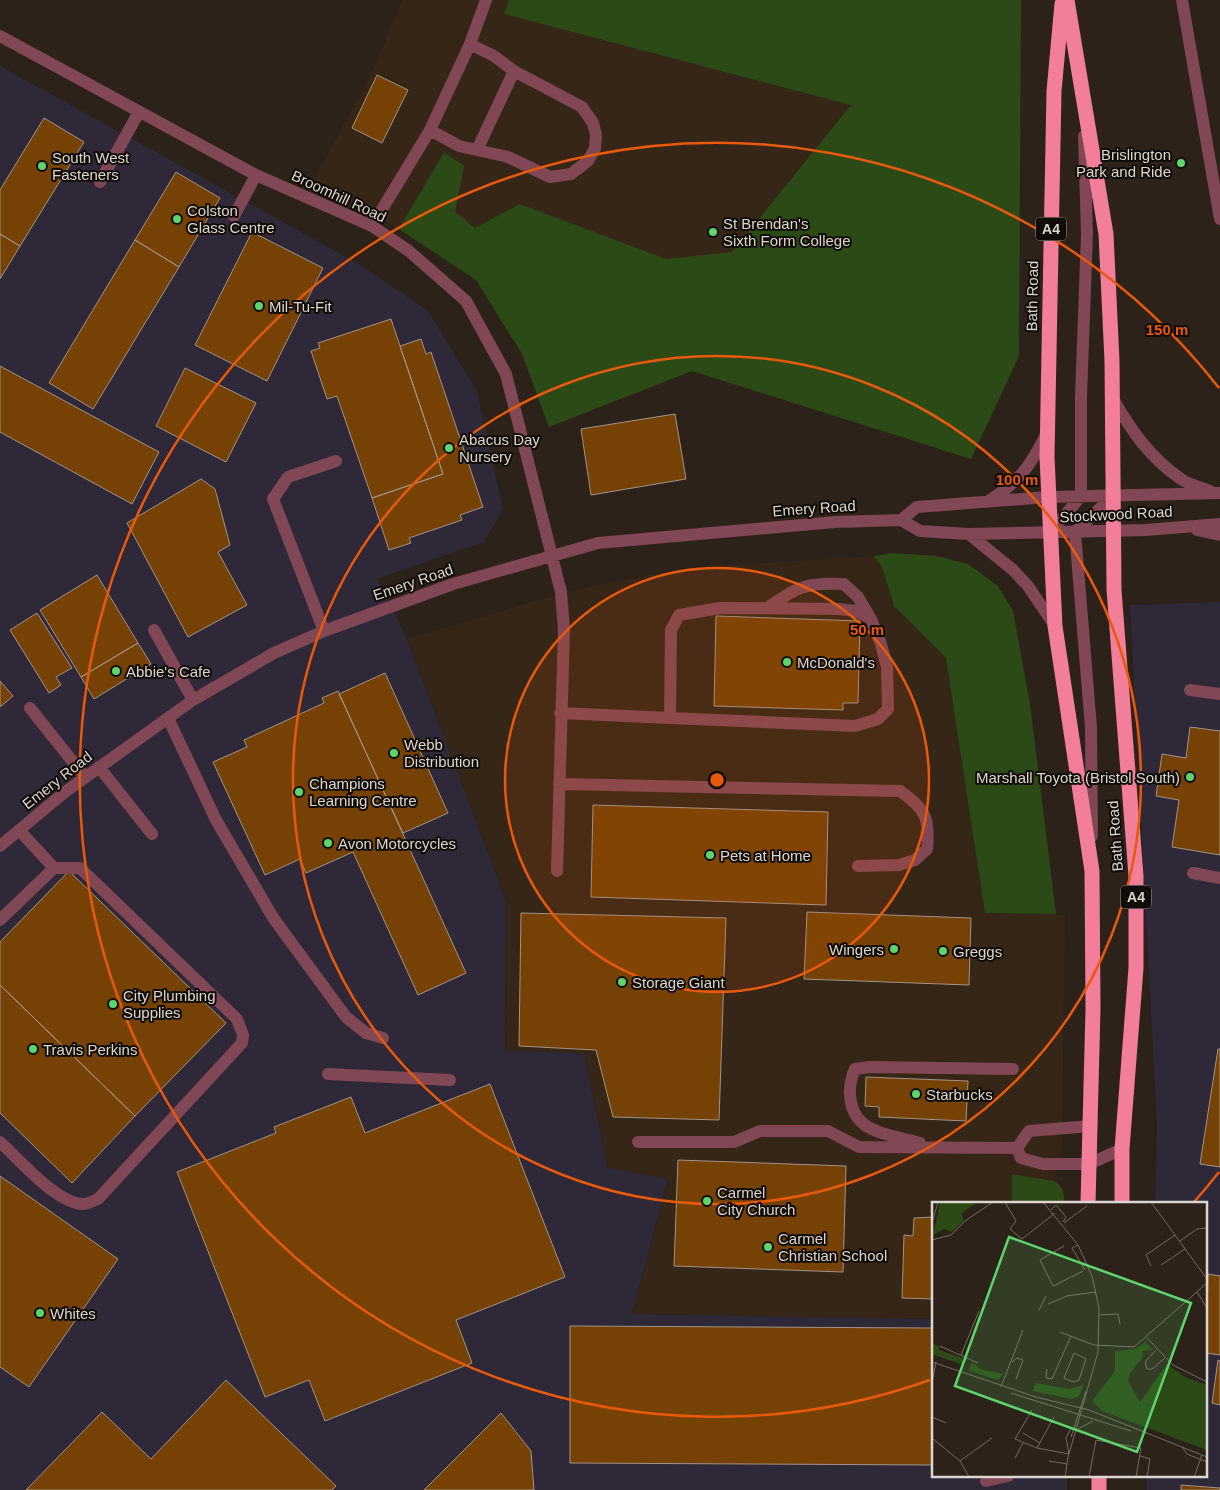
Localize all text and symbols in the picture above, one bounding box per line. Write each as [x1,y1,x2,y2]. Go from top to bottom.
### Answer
place label: Brislington Park and Ride [1076,146,1171,180]
place label: South West Fasteners [52,149,130,183]
marker: Brislington Park and Ride [1175,157,1187,169]
marker: South West Fasteners [36,160,48,172]
street label: Broomhill Road [289,167,389,225]
place label: Colston Glass Centre [187,202,275,236]
marker: Colston Glass Centre [171,213,183,225]
place label: St Brendan's Sixth Form College [723,215,851,249]
road number: A4 [1036,218,1066,240]
marker: St Brendan's Sixth Form College [707,226,719,238]
street label: Bath Road [1023,260,1041,332]
place label: Mil-Tu-Fit [269,298,333,315]
marker: Mil-Tu-Fit [253,300,265,312]
text: 150 m [1146,321,1188,338]
place label: Abacus Day Nursery [459,431,540,465]
marker: Abacus Day Nursery [443,442,455,454]
text: 100 m [996,471,1038,488]
street label: Emery Road [772,497,856,519]
street label: Stockwood Road [1059,503,1173,525]
street label: Emery Road [371,560,455,604]
text: 50 m [850,621,884,638]
place label: McDonald's [797,654,875,671]
marker: McDonald's [781,656,793,668]
place label: Abbie's Cafe [126,663,211,680]
marker: Abbie's Cafe [110,665,122,677]
place label: Webb Distribution [404,736,479,770]
marker: Webb Distribution [388,747,400,759]
street label: Emery Road [19,748,95,812]
place label: Marshall Toyota (Bristol South) [976,769,1180,786]
centre of rings [708,771,726,789]
marker: Marshall Toyota (Bristol South) [1184,771,1196,783]
place label: Champions Learning Centre [309,775,417,809]
marker: Champions Learning Centre [293,786,305,798]
street label: Bath Road [1104,800,1126,872]
place label: Avon Motorcycles [338,835,456,852]
marker: Avon Motorcycles [322,837,334,849]
place label: Pets at Home [720,847,811,864]
marker: Pets at Home [704,849,716,861]
road number: A4 [1121,886,1151,909]
place label: Wingers [829,941,884,958]
marker: Wingers [888,943,900,955]
place label: Greggs [953,943,1002,960]
marker: Greggs [937,945,949,957]
place label: Storage Giant [632,974,725,991]
marker: Storage Giant [616,976,628,988]
place label: City Plumbing Supplies [123,987,216,1021]
marker: City Plumbing Supplies [107,998,119,1010]
place label: Travis Perkins [43,1041,137,1058]
marker: Travis Perkins [27,1043,39,1055]
place label: Starbucks [926,1086,993,1103]
marker: Starbucks [910,1088,922,1100]
place label: Carmel City Church [717,1184,795,1218]
marker: Carmel City Church [701,1195,713,1207]
inset map [932,1202,1208,1478]
place label: Carmel Christian School [778,1230,887,1264]
marker: Carmel Christian School [762,1241,774,1253]
place label: Whites [50,1305,96,1322]
marker: Whites [34,1307,46,1319]

